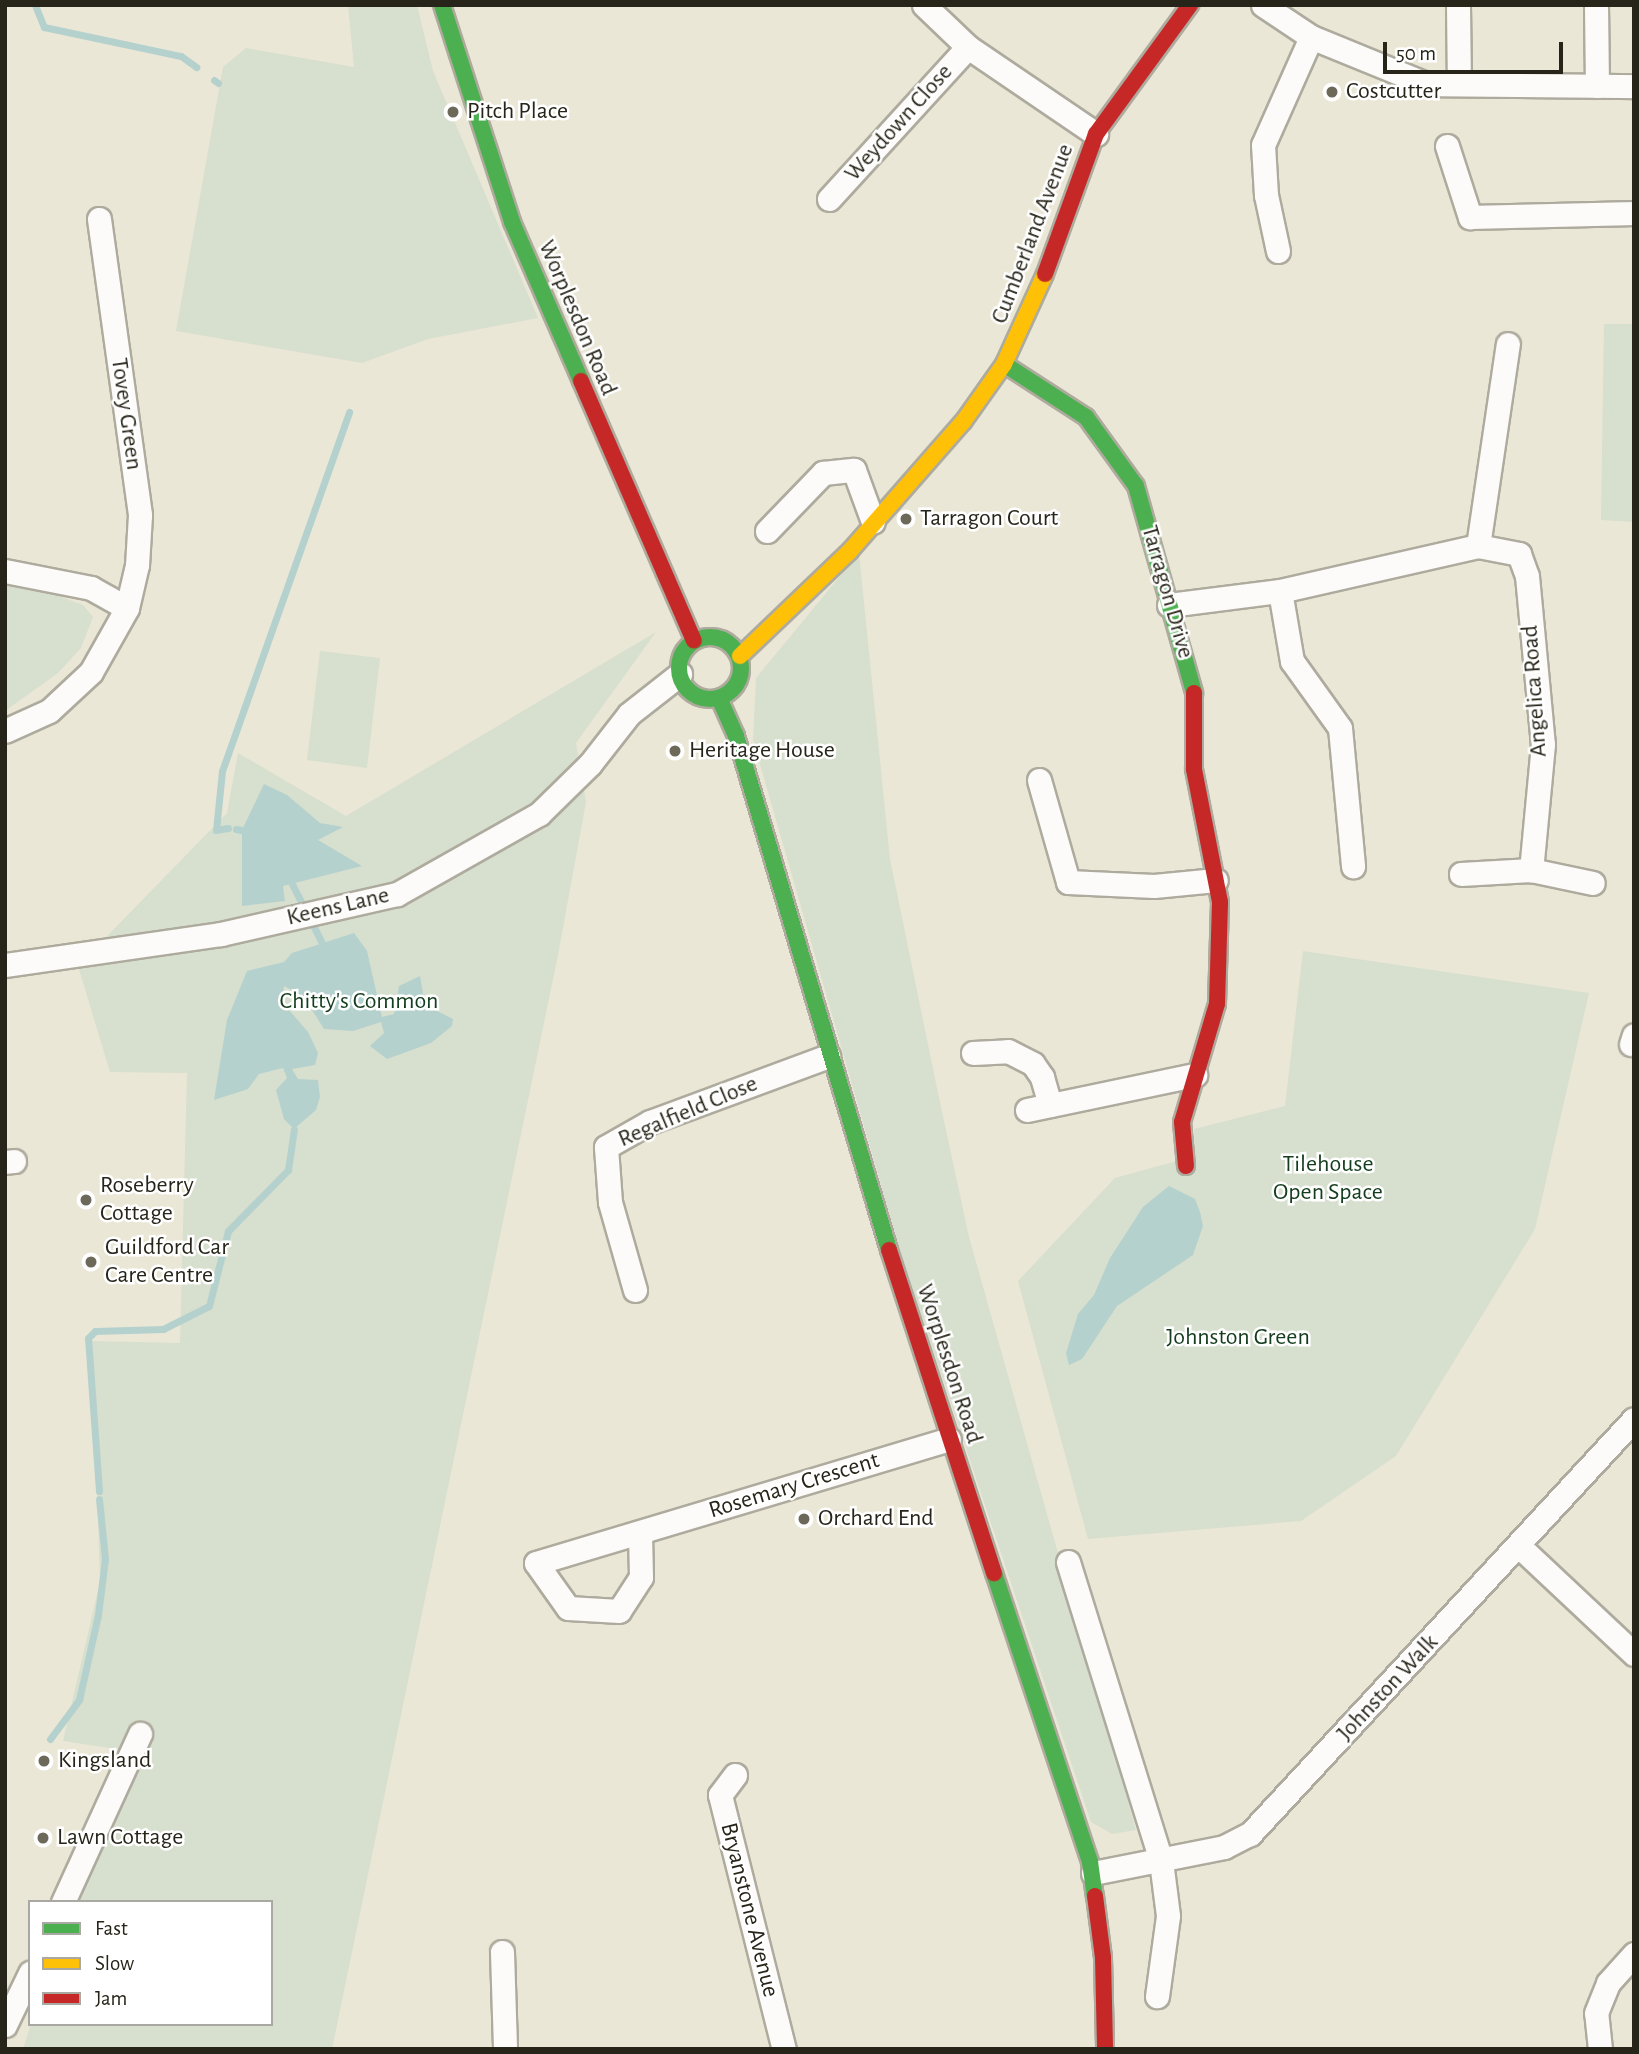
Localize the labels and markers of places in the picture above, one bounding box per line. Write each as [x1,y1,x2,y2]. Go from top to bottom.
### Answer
place label: Costcutter [1346,78,1441,106]
marker: Costcutter [1324,84,1340,100]
place label: Pitch Place [467,98,568,126]
marker: Pitch Place [445,104,461,120]
place label: Tarragon Court [920,505,1058,533]
marker: Tarragon Court [898,511,914,527]
place label: Heritage House [689,737,835,765]
marker: Heritage House [667,743,683,759]
place label: Roseberry Cottage [100,1172,194,1228]
marker: Roseberry Cottage [78,1192,94,1208]
place label: Guildford Car Care Centre [105,1234,229,1290]
marker: Guildford Car Care Centre [83,1254,99,1270]
place label: Orchard End [818,1505,934,1533]
marker: Orchard End [796,1511,812,1527]
place label: Kingsland [58,1747,151,1775]
marker: Kingsland [36,1753,52,1769]
place label: Lawn Cottage [57,1824,183,1852]
marker: Lawn Cottage [35,1830,51,1846]

